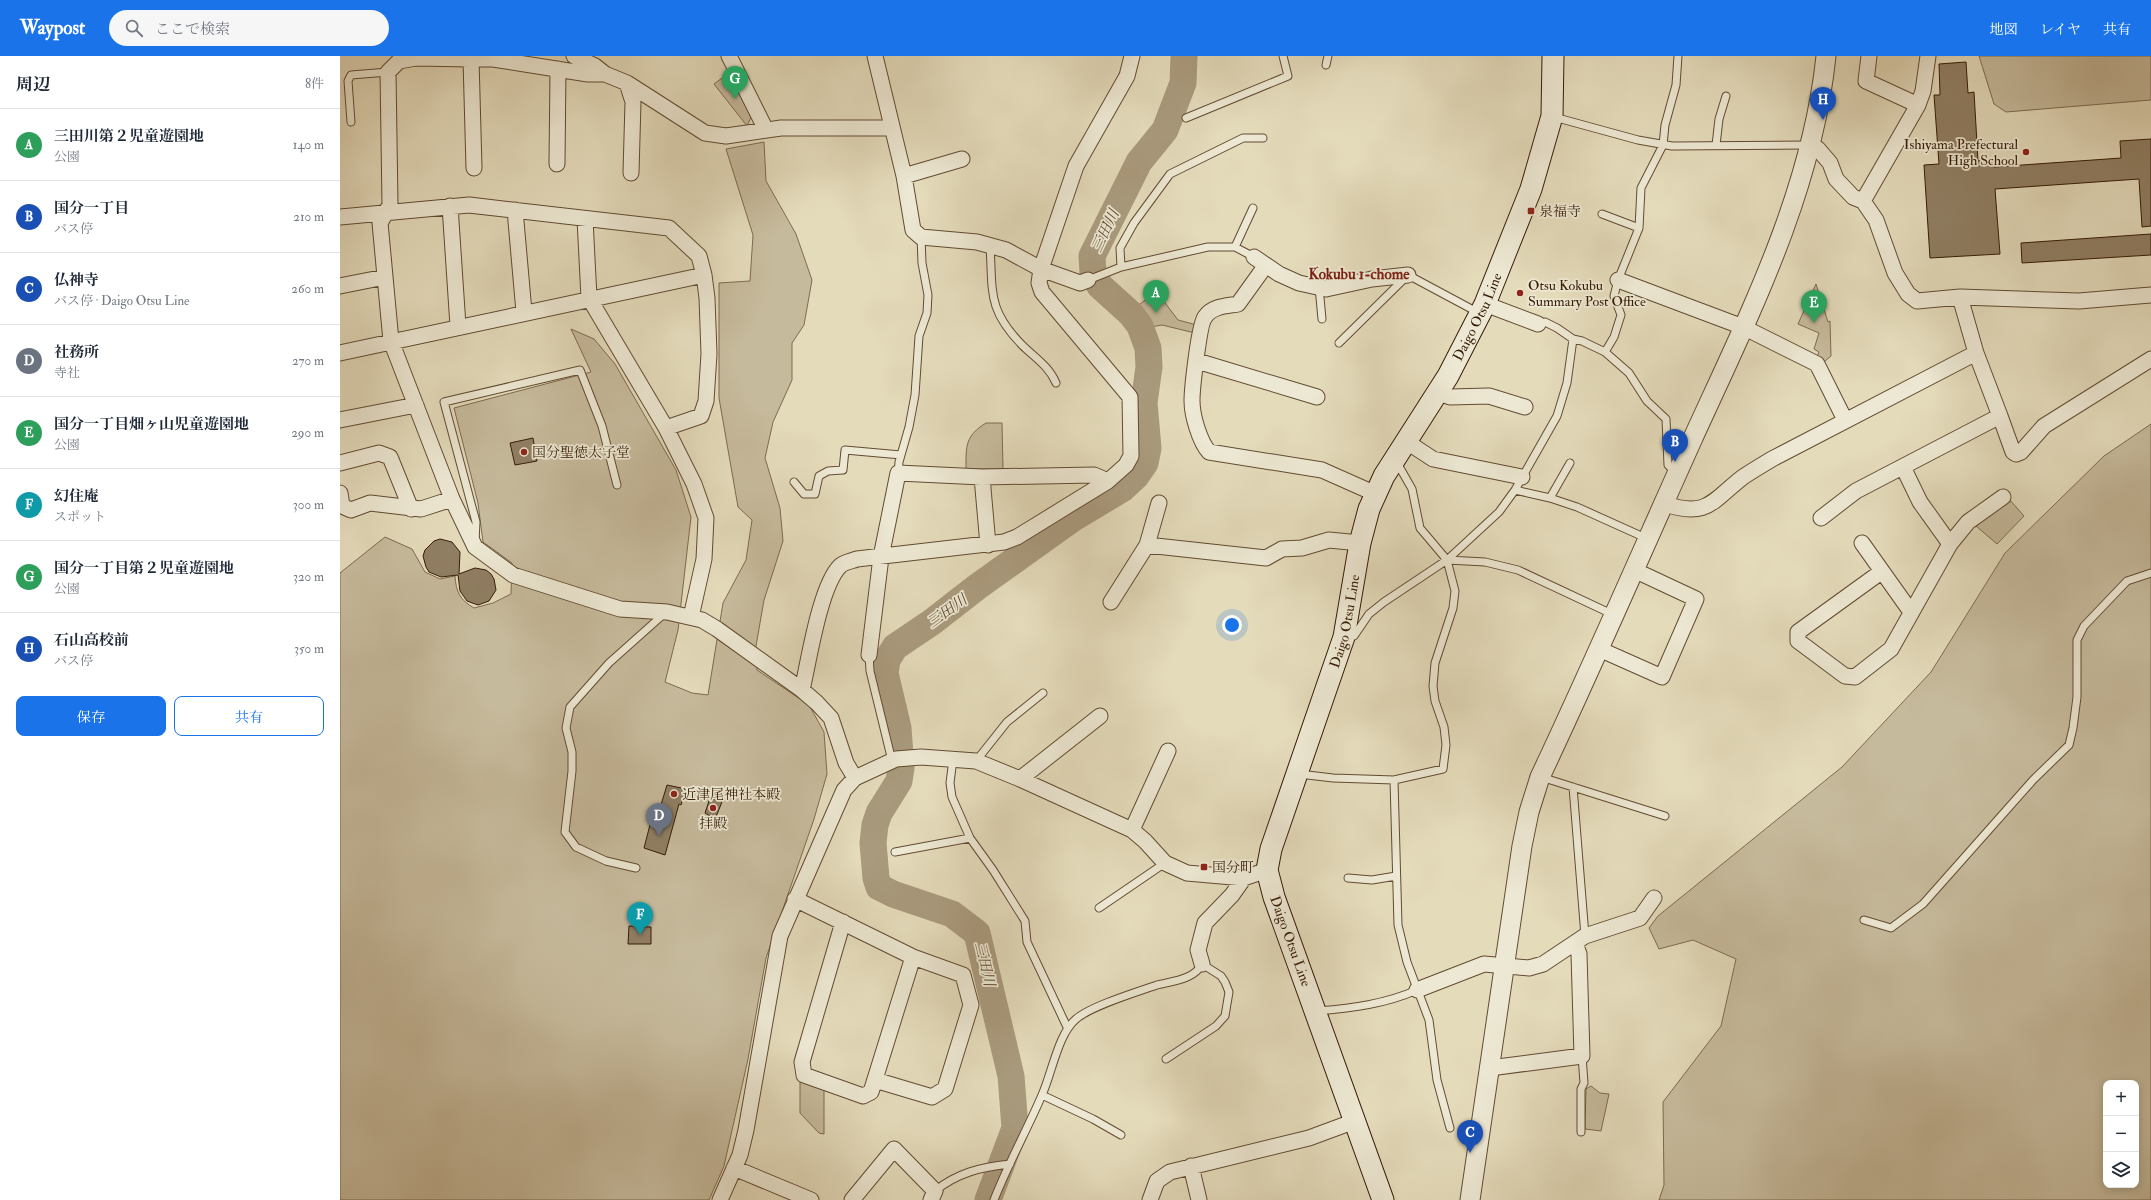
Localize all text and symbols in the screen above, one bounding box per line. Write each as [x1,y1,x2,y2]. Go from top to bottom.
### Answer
search box [109,10,389,46]
text: Waypost [20,16,85,40]
icon: search [123,17,145,39]
text: ここで検索 [155,20,230,39]
text: 地図 [1990,21,2018,38]
text: レイヤ [2040,21,2081,38]
text: 共有 [2103,21,2131,38]
pin: G [722,66,748,99]
text: 周辺 [16,74,50,95]
text: 8件 [305,76,324,92]
pin: H [1810,87,1836,120]
text: 三田川第２児童遊園地 [54,127,204,146]
place label: Ishiyama Prefectural High School [1904,136,2018,169]
text: A [25,137,33,153]
text: 140 m [293,137,324,153]
marker: Ishiyama Prefectural High School [2021,147,2031,157]
text: 公園 [54,149,80,165]
text: 国分一丁目 [54,199,129,218]
place label: 泉福寺 [1539,203,1581,220]
water label: 三田川 [1087,205,1124,256]
marker: 泉福寺 [1526,206,1536,216]
text: B [25,209,33,225]
text: 210 m [293,209,324,225]
text: バス停 [54,221,93,237]
district label: Kokubu 1-chome [1308,265,1410,284]
street label: Daigo Otsu Line [1449,270,1506,364]
text: 仏神寺 [54,271,99,290]
place label: Otsu Kokubu Summary Post Office [1528,277,1646,311]
pin: A [1143,280,1169,313]
text: C [24,281,34,297]
text: 260 m [291,281,324,297]
marker: Otsu Kokubu Summary Post Office [1515,288,1525,298]
pin: E [1801,290,1827,323]
text: バス停 · Daigo Otsu Line [54,293,190,309]
text: 社務所 [54,343,99,362]
text: D [24,353,34,369]
text: 270 m [292,353,324,369]
text: 寺社 [54,365,80,381]
text: 国分一丁目畑ヶ山児童遊園地 [54,415,249,434]
text: E [24,425,34,441]
text: 290 m [291,425,324,441]
pin: B [1662,429,1688,462]
text: 公園 [54,437,80,453]
place label: 国分聖徳太子堂 [532,444,630,461]
marker: 国分聖徳太子堂 [519,447,529,457]
text: 幻住庵 [54,487,99,506]
text: F [25,497,33,513]
text: 300 m [293,497,324,513]
text: スポット [54,509,106,525]
text: 国分一丁目第２児童遊園地 [54,559,234,578]
text: G [24,569,34,585]
text: 320 m [293,569,324,585]
street label: Daigo Otsu Line [1326,573,1364,670]
text: 公園 [54,581,80,597]
water label: 三田川 [924,589,973,632]
your location [1222,615,1242,635]
text: 石山高校前 [54,631,129,650]
text: H [24,641,34,657]
text: 350 m [294,641,324,657]
text: バス停 [54,653,93,669]
button: 保存 [16,696,166,736]
button: 共有 [174,696,324,736]
place label: 近津尾神社本殿 [682,786,780,803]
marker: 近津尾神社本殿 [669,789,679,799]
pin: D [646,803,672,836]
marker: 拝殿 [708,803,718,813]
place label: 拝殿 [699,815,727,832]
place label: 国分町 [1212,859,1254,876]
marker: 国分町 [1199,862,1209,872]
street label: Daigo Otsu Line [1266,893,1315,989]
pin: F [627,902,653,935]
water label: 三田川 [970,940,999,990]
map controls [2103,1080,2139,1188]
button: + [2103,1080,2139,1116]
button: − [2103,1116,2139,1152]
pin: C [1457,1120,1483,1153]
button: layers [2103,1152,2139,1188]

